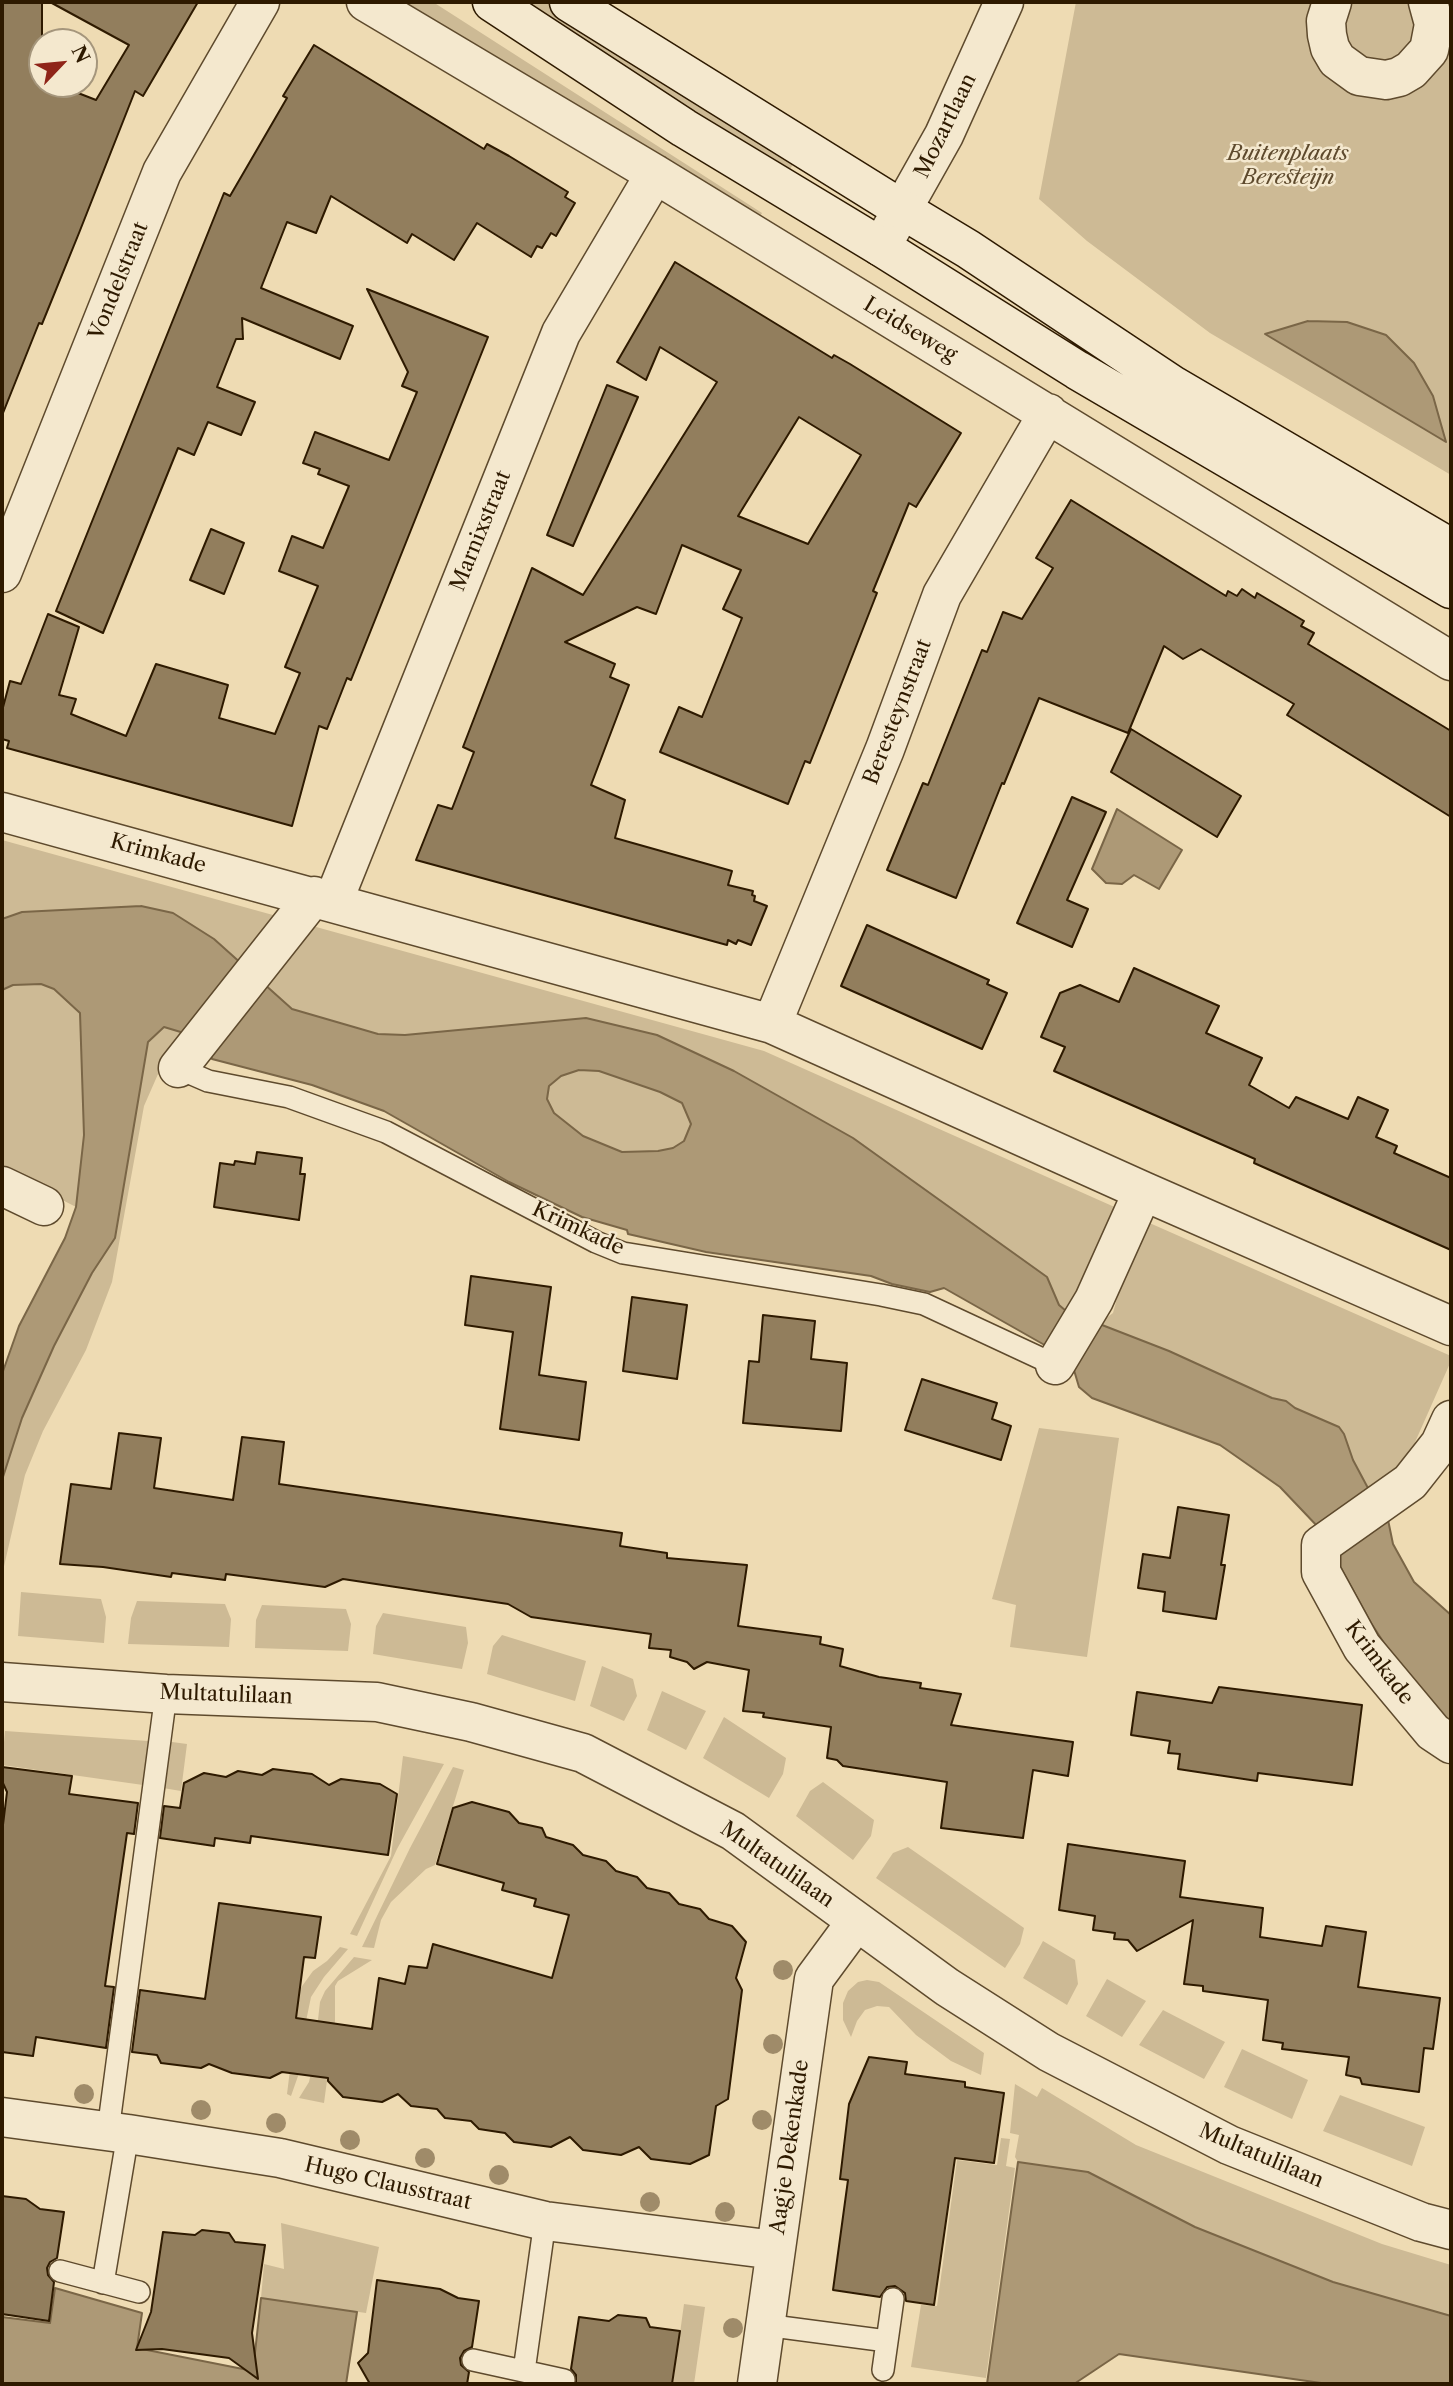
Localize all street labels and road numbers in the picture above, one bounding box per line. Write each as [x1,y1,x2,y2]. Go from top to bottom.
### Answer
street label: Mozartlaan [910,70,982,182]
street label: Vondelstraat [84,218,154,344]
street label: Leidseweg [859,292,961,368]
street label: Marnixstraat [445,467,517,595]
street label: Beresteynstraat [859,636,937,788]
street label: Krimkade [107,829,209,879]
street label: Krimkade [528,1197,628,1261]
street label: Krimkade [1339,1616,1419,1710]
street label: Multatulilaan [159,1680,293,1710]
street label: Multatulilaan [715,1817,839,1913]
street label: Aagje Dekenkade [765,2058,815,2236]
street label: Multatulilaan [1195,2118,1327,2194]
street label: Hugo Clausstraat [302,2153,474,2215]

